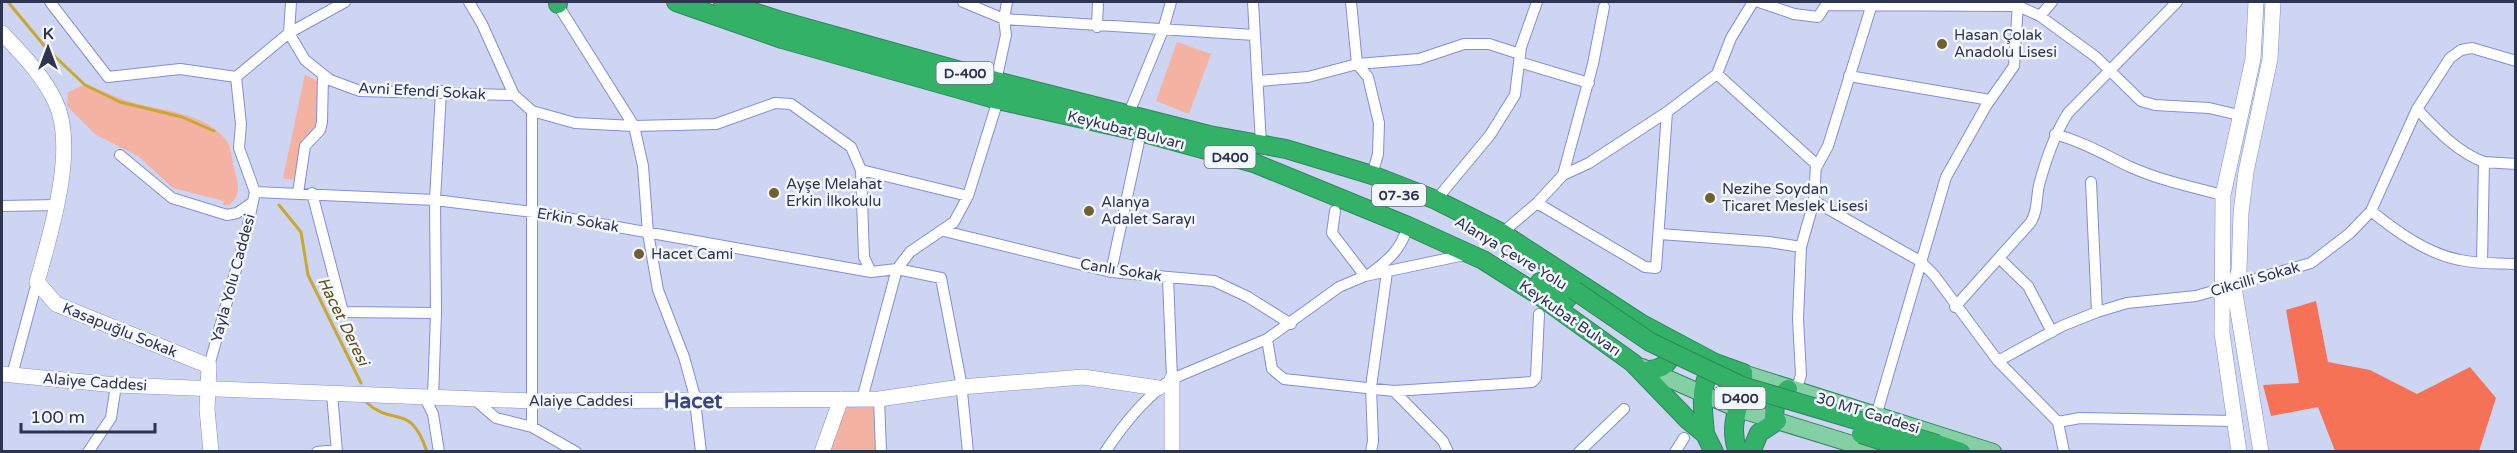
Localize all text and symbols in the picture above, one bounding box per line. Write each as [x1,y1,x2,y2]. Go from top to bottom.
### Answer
north arrow [18,18,78,78]
text: K [43,24,54,44]
place label: Hasan Çolak Anadolu Lisesi [1954,26,2057,61]
marker: Hasan Çolak Anadolu Lisesi [1935,37,1949,51]
road number: D-400 [936,62,994,84]
street label: Avni Efendi Sokak [358,79,486,103]
street label: Keykubat Bulvarı [1066,107,1186,153]
road number: D400 [1204,146,1256,168]
place label: Ayşe Melahat Erkin İlkokulu [786,175,883,210]
place label: Nezihe Soydan Ticaret Meslek Lisesi [1722,180,1868,215]
road number: 07-36 [1372,184,1426,206]
marker: Ayşe Melahat Erkin İlkokulu [767,186,781,200]
marker: Nezihe Soydan Ticaret Meslek Lisesi [1703,191,1717,205]
place label: Alanya Adalet Sarayı [1101,193,1195,228]
street label: Erkin Sokak [535,204,621,236]
marker: Alanya Adalet Sarayı [1082,204,1096,218]
street label: Yayla Yolu Caddesi [207,212,259,344]
street label: Alanya Çevre Yolu [1452,212,1570,294]
place label: Hacet Cami [651,245,733,263]
marker: Hacet Cami [632,247,646,261]
street label: Canlı Sokak [1079,255,1163,285]
street label: Cikcilli Sokak [2208,258,2302,300]
water label: Hacet Deresi [313,274,374,371]
street label: Keykubat Bulvarı [1516,276,1624,360]
street label: Kasapuğlu Sokak [60,299,180,361]
street label: Alaiye Caddesi [42,369,148,395]
road number: D400 [1714,387,1766,409]
district label: Hacet [664,389,722,414]
street label: 30 MT Caddesi [1814,389,1922,437]
street label: Alaiye Caddesi [529,392,633,410]
scale bar [21,396,154,434]
text: 100 m [30,406,85,428]

